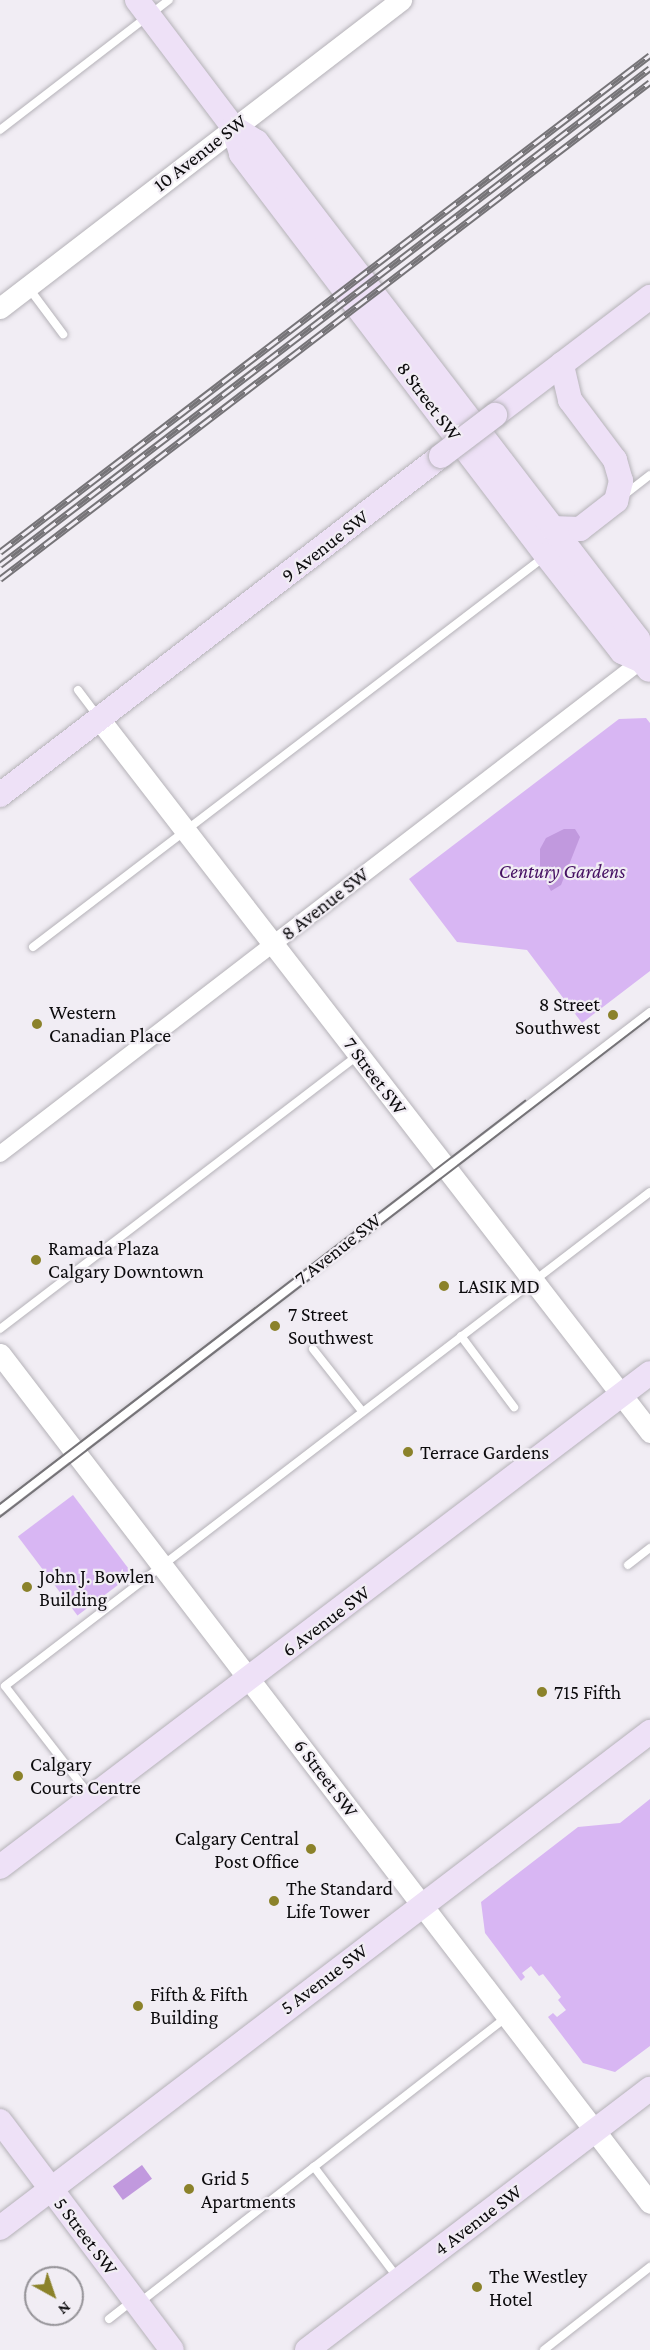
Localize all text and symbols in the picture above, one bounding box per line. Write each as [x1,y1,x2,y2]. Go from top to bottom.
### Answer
street label: 10 Avenue SW [149,109,251,197]
street label: 8 Street SW [392,357,466,445]
street label: 9 Avenue SW [277,504,373,588]
park label: Century Gardens [499,859,625,883]
street label: 8 Avenue SW [276,862,374,946]
place label: 8 Street Southwest [515,992,600,1039]
place label: Western Canadian Place [49,1000,171,1047]
marker: 8 Street Southwest [604,1006,622,1024]
marker: Western Canadian Place [30,1017,44,1031]
street label: 7 Street SW [338,1032,412,1120]
street label: 7 Avenue SW [290,1208,386,1290]
place label: Ramada Plaza Calgary Downtown [48,1236,204,1283]
marker: Ramada Plaza Calgary Downtown [29,1253,43,1267]
place label: LASIK MD [458,1274,540,1298]
marker: LASIK MD [435,1277,453,1295]
place label: 7 Street Southwest [288,1302,373,1349]
marker: 7 Street Southwest [266,1317,284,1335]
place label: Terrace Gardens [420,1440,549,1464]
marker: Terrace Gardens [401,1445,415,1459]
place label: John J. Bowlen Building [39,1564,155,1611]
marker: John J. Bowlen Building [20,1580,34,1594]
street label: 6 Avenue SW [277,1580,375,1662]
place label: 715 Fifth [554,1680,621,1704]
marker: 715 Fifth [535,1685,549,1699]
street label: 6 Street SW [289,1734,363,1822]
place label: Calgary Courts Centre [30,1752,141,1799]
marker: Calgary Courts Centre [11,1769,25,1783]
place label: Calgary Central Post Office [175,1826,299,1873]
marker: Calgary Central Post Office [304,1842,318,1856]
place label: The Standard Life Tower [286,1877,393,1924]
marker: The Standard Life Tower [267,1894,281,1908]
street label: 5 Avenue SW [275,1938,373,2020]
place label: Fifth & Fifth Building [150,1982,248,2029]
marker: Fifth & Fifth Building [131,1999,145,2013]
place label: Grid 5 Apartments [201,2166,296,2213]
street label: 4 Avenue SW [429,2179,527,2261]
marker: Grid 5 Apartments [182,2182,196,2196]
street label: 5 Street SW [49,2192,123,2280]
place label: The Westley Hotel [489,2264,587,2311]
north arrow [24,2266,84,2326]
marker: The Westley Hotel [470,2280,484,2294]
text: N [55,2299,74,2319]

